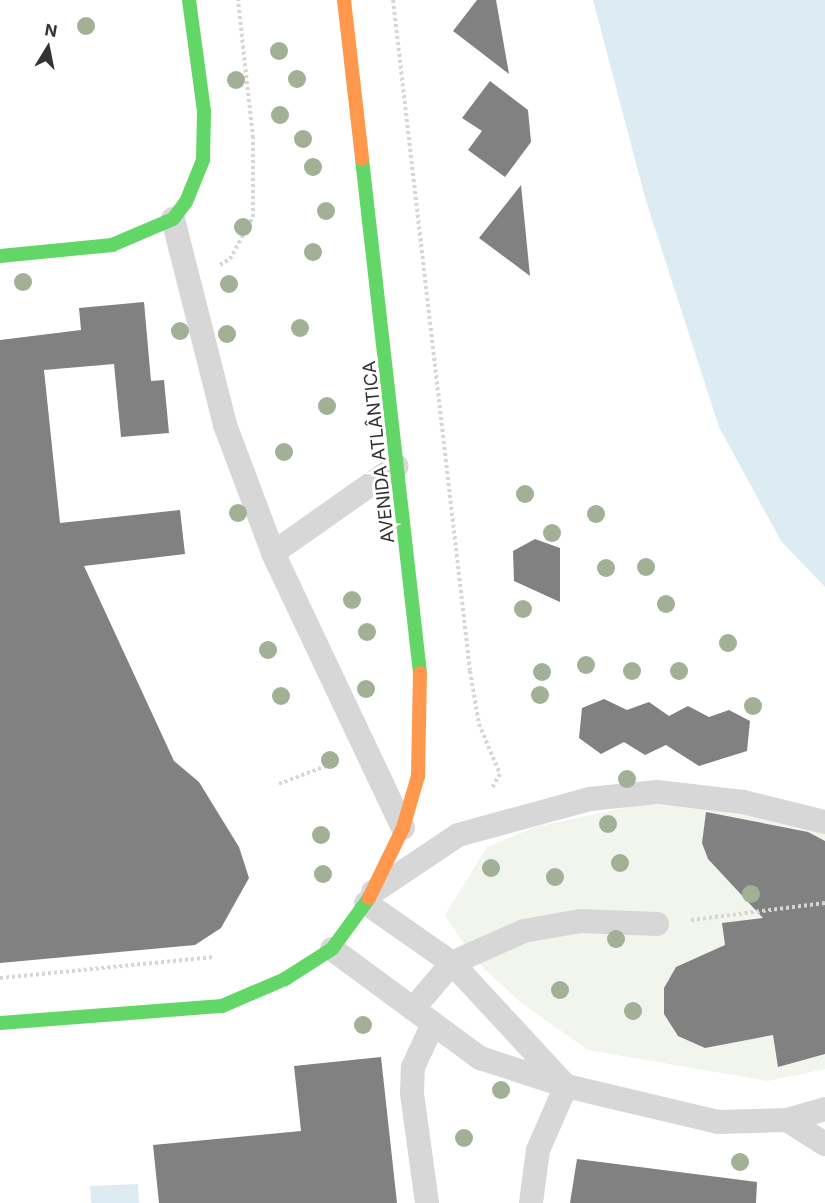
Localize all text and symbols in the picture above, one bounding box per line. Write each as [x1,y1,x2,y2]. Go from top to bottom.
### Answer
north arrow [18,18,78,78]
text: N [43,19,59,41]
street label: AVENIDA ATLÂNTICA [359,360,399,544]

